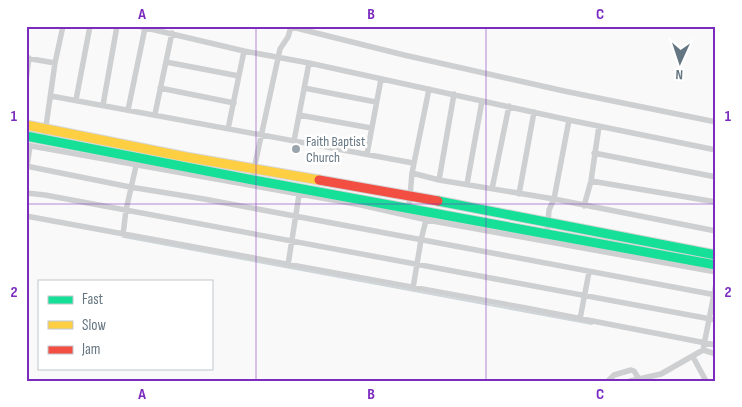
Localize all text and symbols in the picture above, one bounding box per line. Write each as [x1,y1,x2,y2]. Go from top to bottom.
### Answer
text: A [137,5,146,24]
text: B [367,5,375,24]
text: C [596,5,604,24]
north arrow [654,38,704,88]
text: N [675,66,684,83]
text: 1 [11,107,18,126]
text: 1 [725,107,732,126]
place label: Faith Baptist Church [306,133,365,166]
marker: Faith Baptist Church [290,143,302,155]
legend [38,280,212,370]
text: 2 [10,283,18,302]
text: 2 [724,283,732,302]
text: Fast [82,290,104,309]
text: Slow [82,316,106,335]
text: Jam [81,340,100,359]
text: A [137,385,146,404]
text: B [367,385,375,404]
text: C [596,385,604,404]

